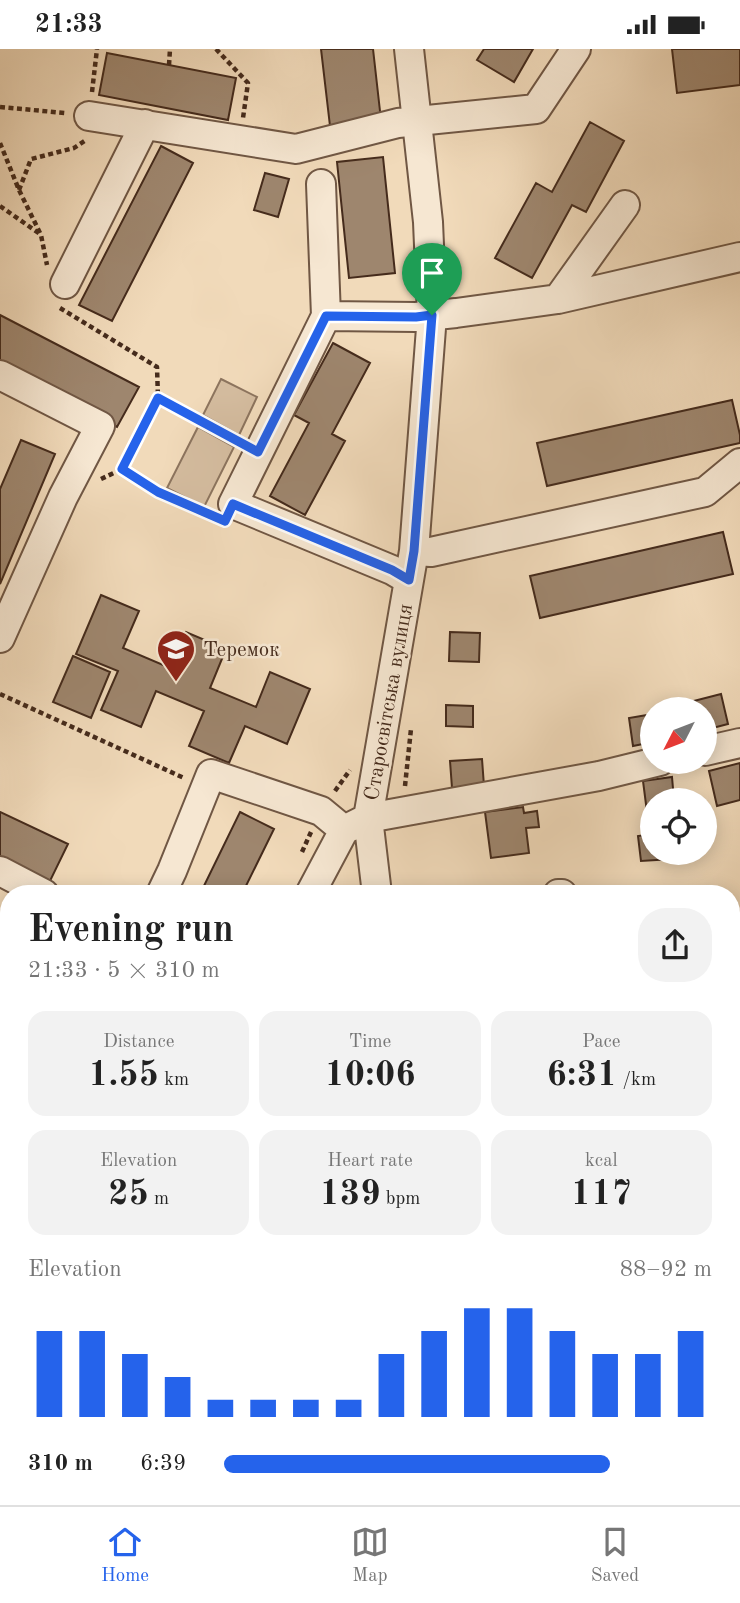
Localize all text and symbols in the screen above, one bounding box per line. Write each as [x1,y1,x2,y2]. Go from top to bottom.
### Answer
text: 21:33 [35,12,103,38]
pin [402,243,462,315]
icon: arrive [413,254,451,292]
street label: Старосвітська вулиця [362,602,417,802]
school or university icon: Теремок [155,628,197,683]
place label: Теремок [203,640,280,661]
north arrow [640,697,718,773]
map controls [640,697,717,865]
button: locate [640,788,717,865]
button: share [638,908,712,982]
text: Evening run [28,912,234,950]
text: 21:33 · 5 × 310 m [28,959,220,982]
text: Distance [103,1033,174,1052]
text: Time [349,1033,391,1052]
text: Pace [582,1033,621,1052]
text: 1.55 [88,1058,159,1093]
text: 10:06 [324,1058,416,1093]
text: 6:31 [547,1058,617,1093]
text: km [159,1071,189,1090]
text: /km [617,1071,656,1090]
text: Elevation [100,1152,177,1171]
text: Heart rate [327,1152,413,1171]
text: kcal [585,1152,618,1171]
text: 25 [108,1177,149,1212]
text: 139 [320,1177,380,1212]
text: 117 [571,1177,632,1212]
text: m [149,1190,169,1209]
text: bpm [380,1190,420,1209]
text: Elevation [28,1258,122,1281]
text: 88–92 m [620,1258,712,1281]
text: 310 m [28,1452,93,1475]
text: 6:39 [140,1452,186,1475]
tab: Home [101,1523,149,1588]
tab: Map [351,1523,389,1588]
tab: Saved [591,1523,639,1588]

